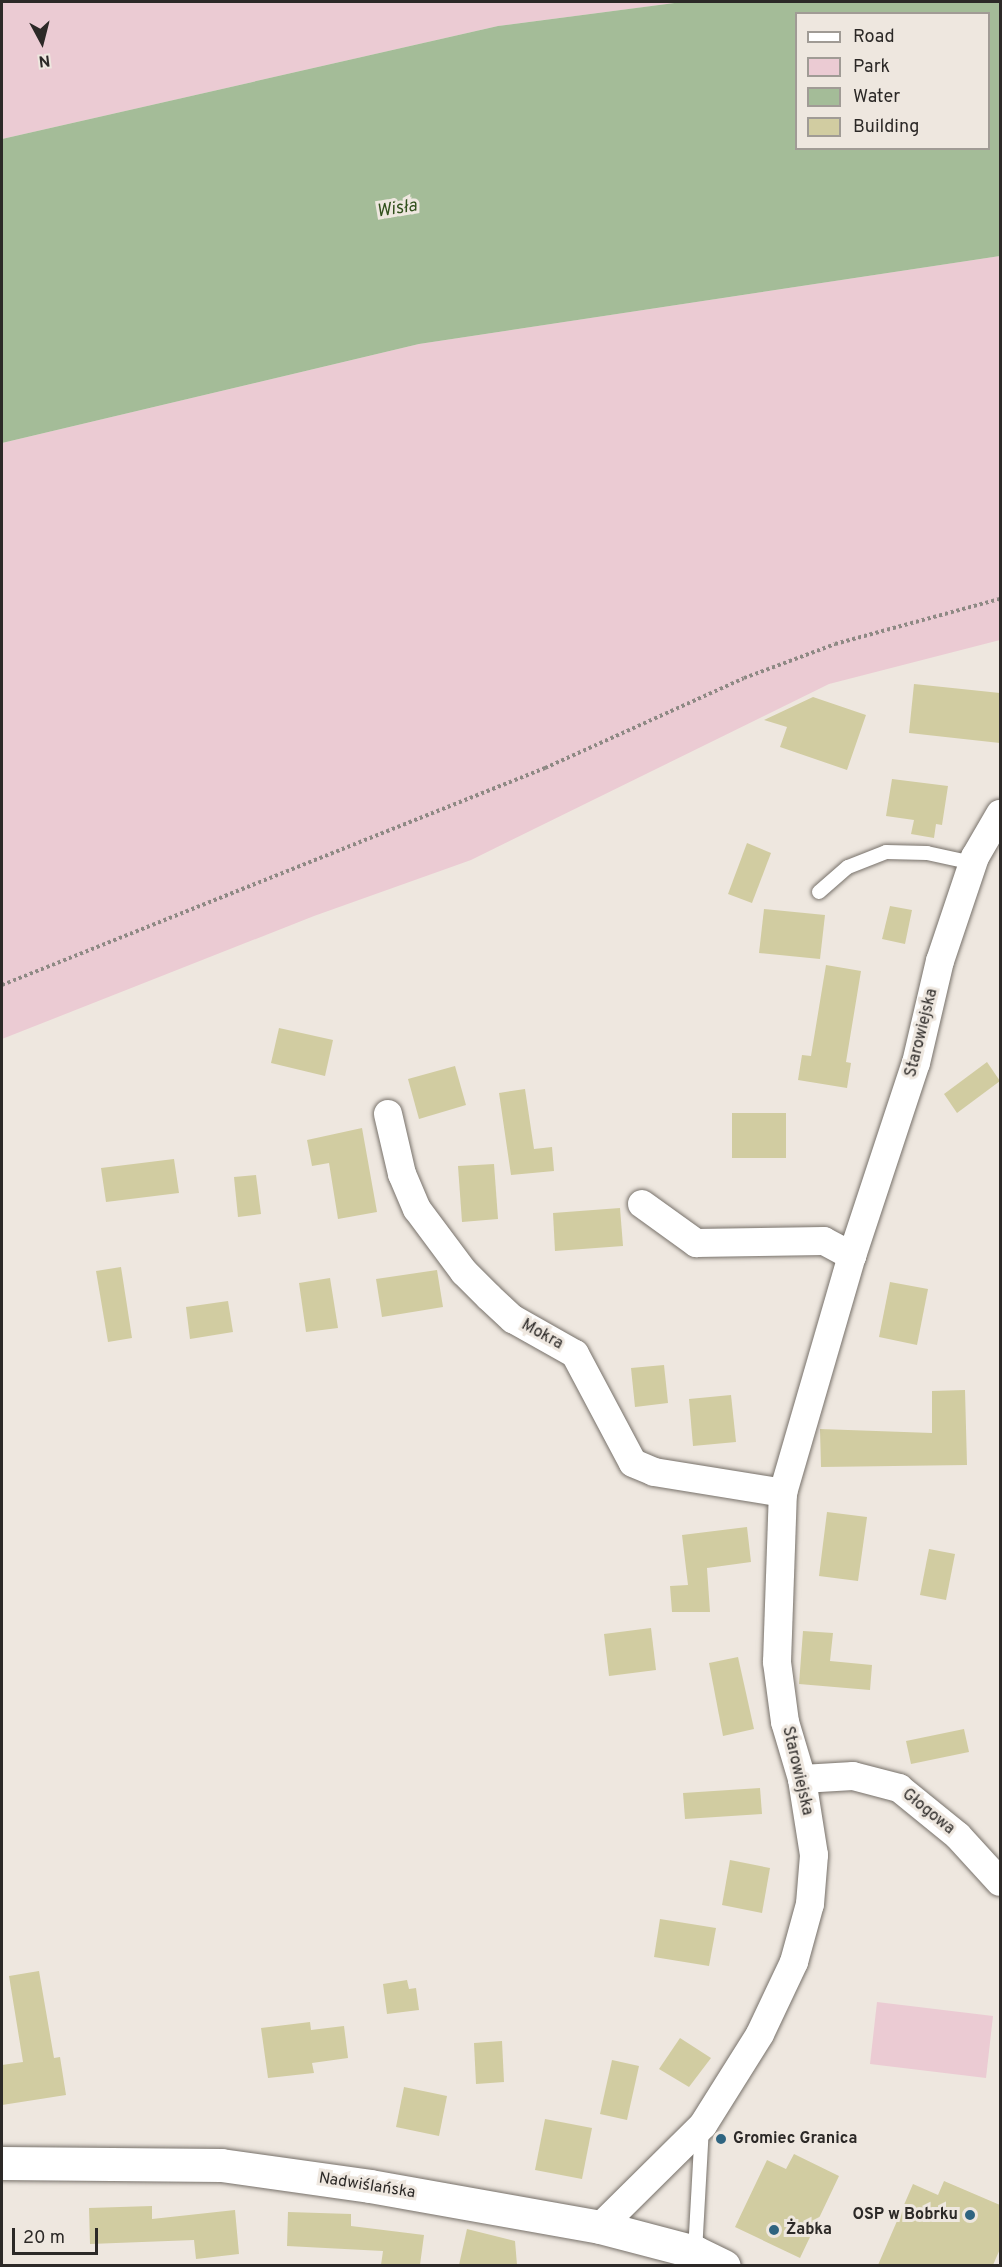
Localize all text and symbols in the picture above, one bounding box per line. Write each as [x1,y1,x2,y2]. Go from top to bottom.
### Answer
north arrow [12,12,72,72]
legend [795,12,990,150]
text: Road [853,26,895,49]
text: N [37,49,51,70]
text: Park [853,56,890,79]
text: Water [853,86,900,109]
text: Building [853,116,919,139]
water label: Wisła [375,196,419,224]
street label: Starowiejska [902,987,942,1079]
street label: Mokra [518,1316,566,1354]
street label: Starowiejska [777,1725,817,1817]
street label: Głogowa [898,1785,958,1839]
place label: Gromiec Granica [733,2129,857,2149]
marker: Gromiec Granica [714,2132,728,2146]
street label: Nadwiślańska [317,2169,417,2203]
place label: OSP w Bobrku [852,2205,958,2225]
marker: OSP w Bobrku [963,2208,977,2222]
scale bar [15,2216,100,2254]
place label: Żabka [786,2220,832,2240]
marker: Żabka [767,2223,781,2237]
text: 20 m [23,2227,65,2250]

